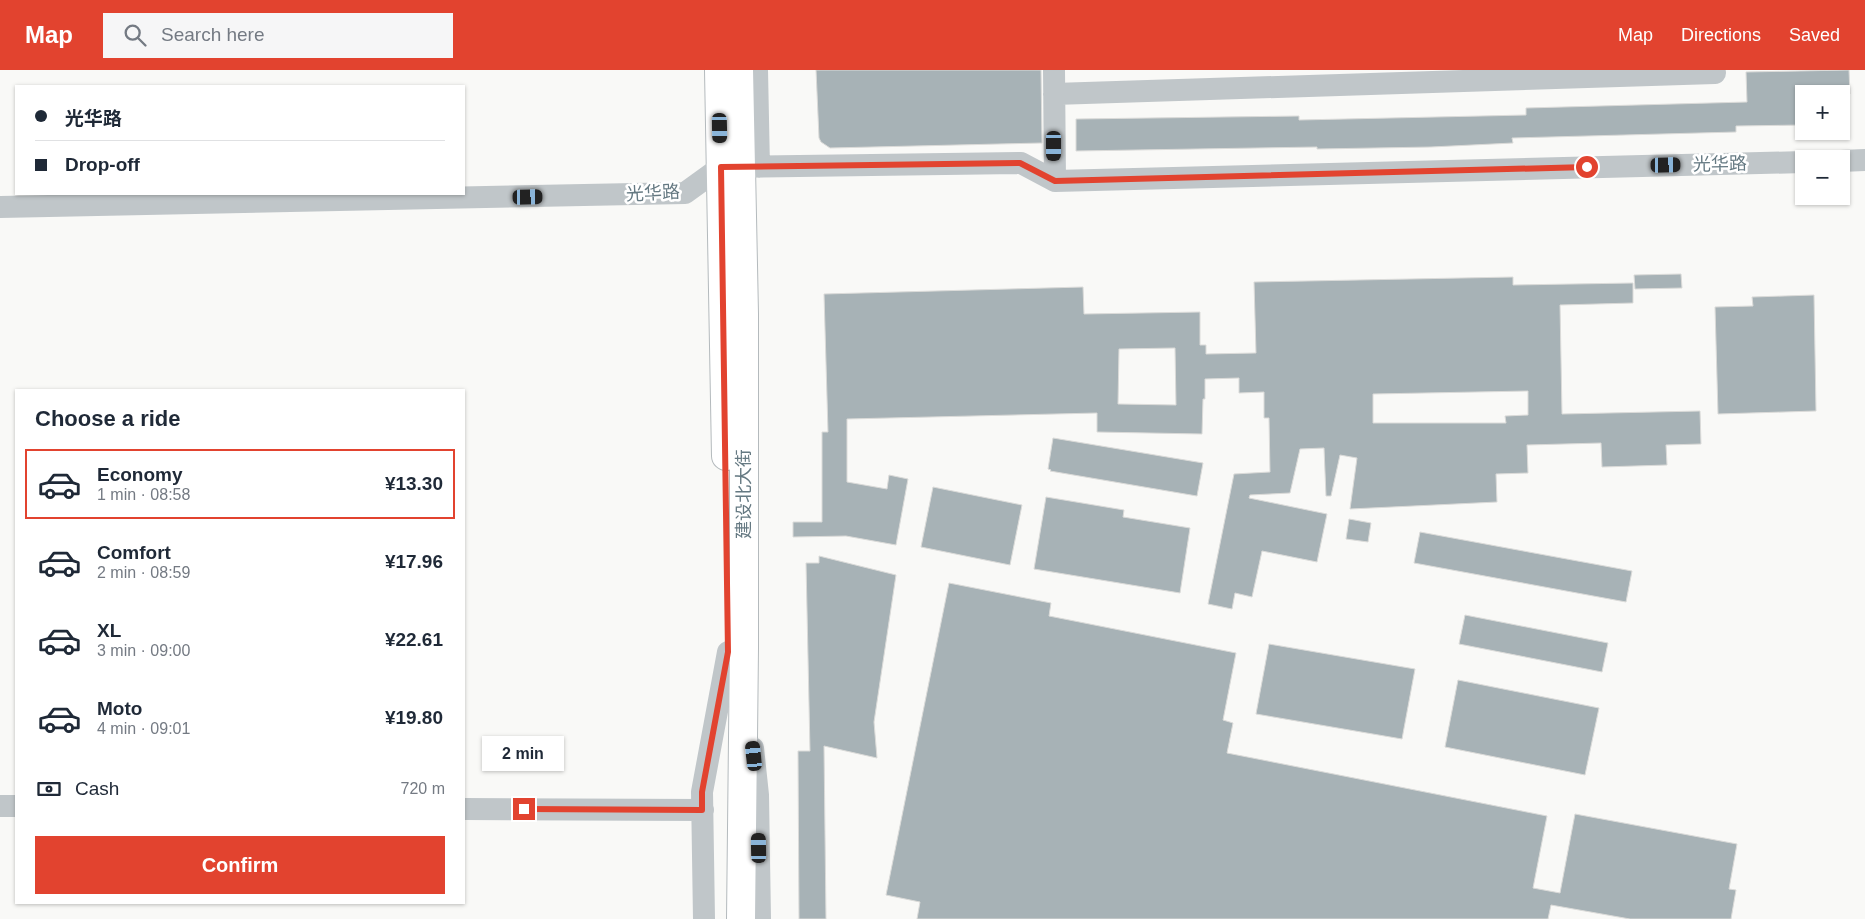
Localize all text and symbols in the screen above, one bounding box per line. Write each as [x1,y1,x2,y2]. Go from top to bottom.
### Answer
search box [103,13,453,58]
text: Map [25,21,73,48]
icon: search [121,21,149,49]
text: Search here [161,24,265,45]
text: Map [1618,25,1653,45]
text: Directions [1681,25,1761,45]
text: Saved [1789,25,1840,45]
map controls [1795,85,1850,205]
button: + [1795,85,1850,140]
text: 光华路 [65,108,122,129]
car [712,113,727,143]
car [1046,131,1061,161]
button: − [1795,150,1850,205]
text: Drop-off [65,154,140,175]
street label: 光华路 [1693,154,1747,174]
route start [1576,156,1598,178]
car [1650,157,1681,173]
street label: 光华路 [626,182,680,204]
car [512,189,543,205]
text: Choose a ride [35,406,180,431]
street label: 建设北大街 [734,449,754,539]
icon: car [37,462,82,507]
text: Economy [97,464,183,485]
text: ¥13.30 [385,473,443,494]
text: 1 min · 08:58 [97,486,190,503]
icon: car [37,540,82,585]
text: Comfort [97,542,171,563]
text: ¥17.96 [385,551,443,572]
text: 2 min · 08:59 [97,564,190,581]
icon: car [37,618,82,663]
text: XL [97,620,121,641]
text: ¥22.61 [385,629,443,650]
text: 3 min · 09:00 [97,642,190,659]
icon: car [37,696,82,741]
text: Moto [97,698,142,719]
text: ¥19.80 [385,707,443,728]
text: 4 min · 09:01 [97,720,190,737]
callout: 2 min [483,736,565,772]
car [744,740,763,772]
text: 2 min [502,745,544,762]
icon: cash [35,775,63,803]
text: Cash [75,778,119,799]
text: 720 m [401,780,445,797]
route end [513,798,535,820]
car [751,833,766,863]
button: Confirm [35,836,445,894]

